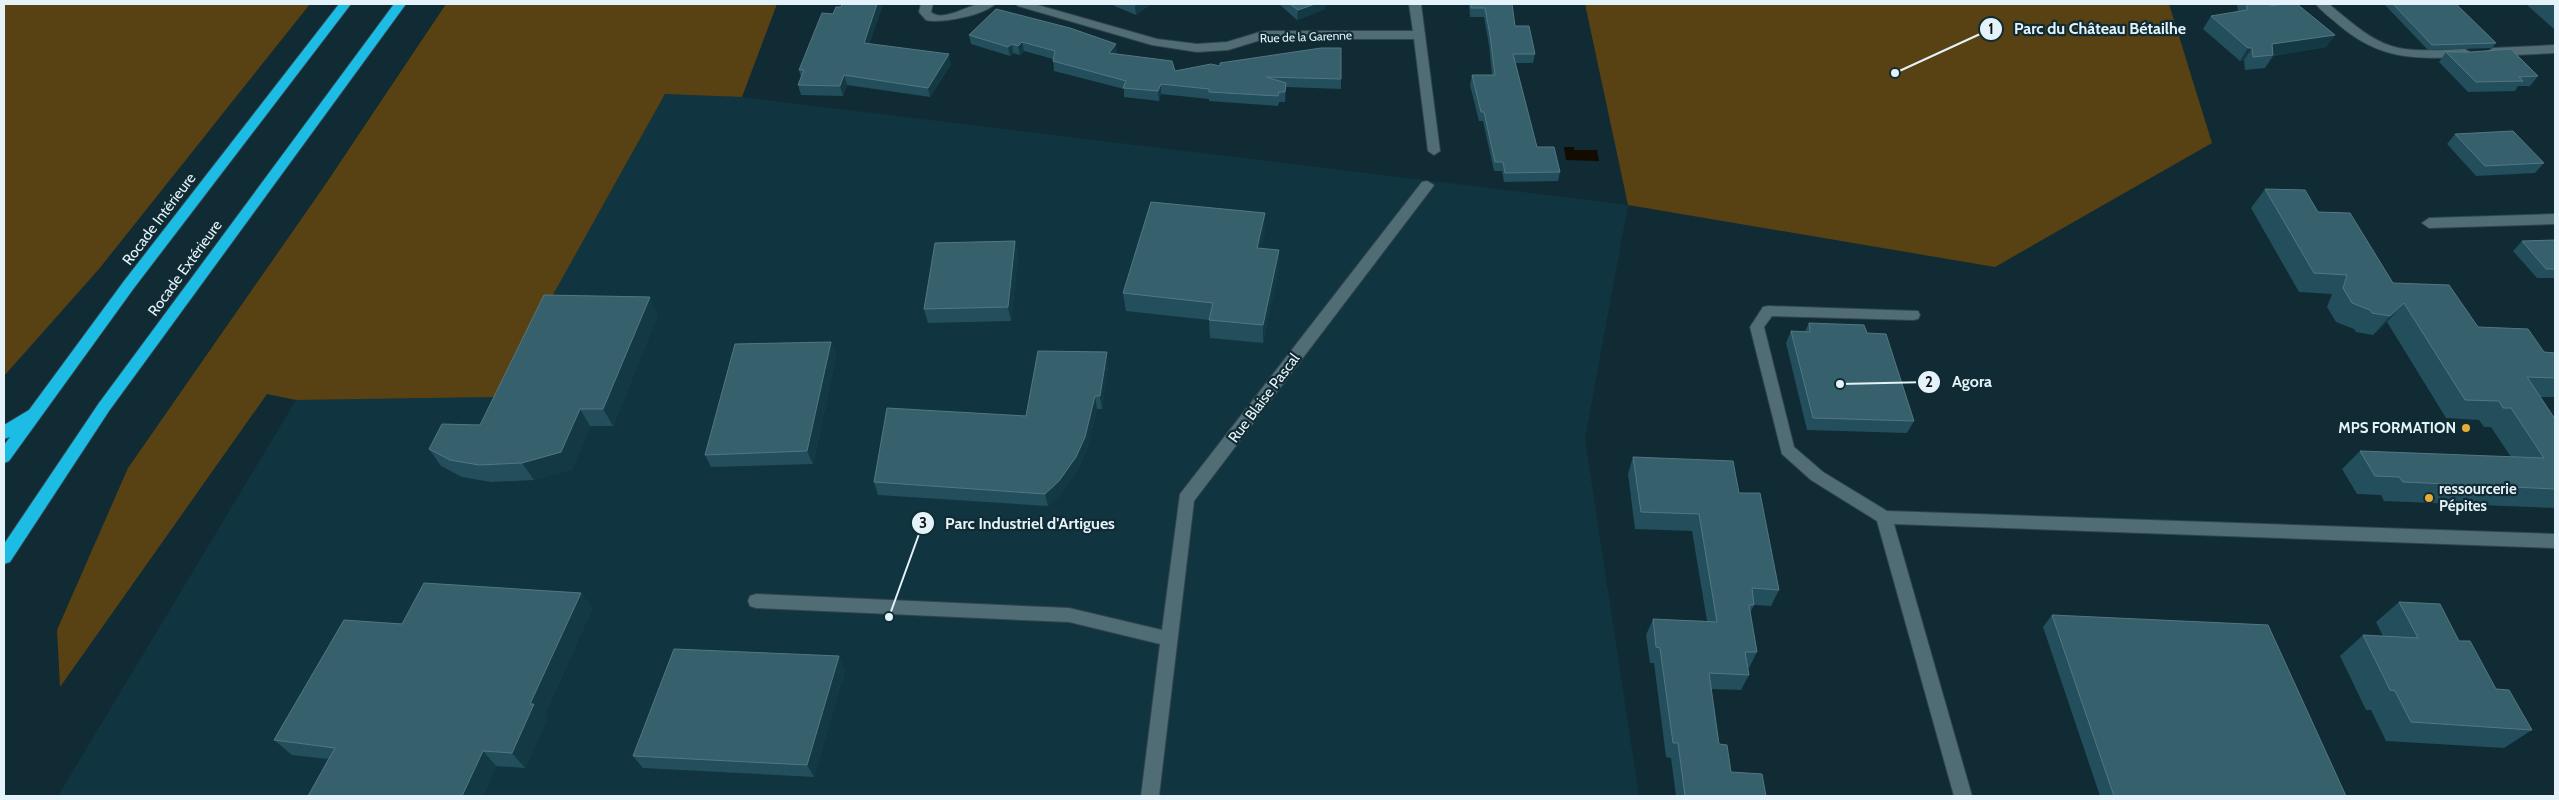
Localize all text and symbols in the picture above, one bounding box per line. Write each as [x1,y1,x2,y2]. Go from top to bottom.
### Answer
callout: Parc du Château Bétailhe [1979,13,2196,44]
text: Parc du Château Bétailhe [2014,19,2186,38]
text: 1 [1988,20,1994,38]
street label: Rue de la Garenne [1260,27,1352,46]
street label: Rocade Intérieure [118,169,200,269]
street label: Rocade Extérieure [144,216,226,319]
street label: Rue Blaise Pascal [1225,349,1304,446]
callout: Agora [1916,366,2002,397]
text: Agora [1952,372,1992,391]
text: 2 [1925,373,1933,391]
place label: MPS FORMATION [2338,419,2456,437]
marker: MPS FORMATION [2460,422,2472,434]
place label: ressourcerie Pépites [2439,480,2517,515]
marker: ressourcerie Pépites [2423,492,2435,504]
callout: Parc Industriel d'Artigues [910,508,1125,539]
text: 3 [919,514,927,532]
text: Parc Industriel d'Artigues [945,514,1115,533]

